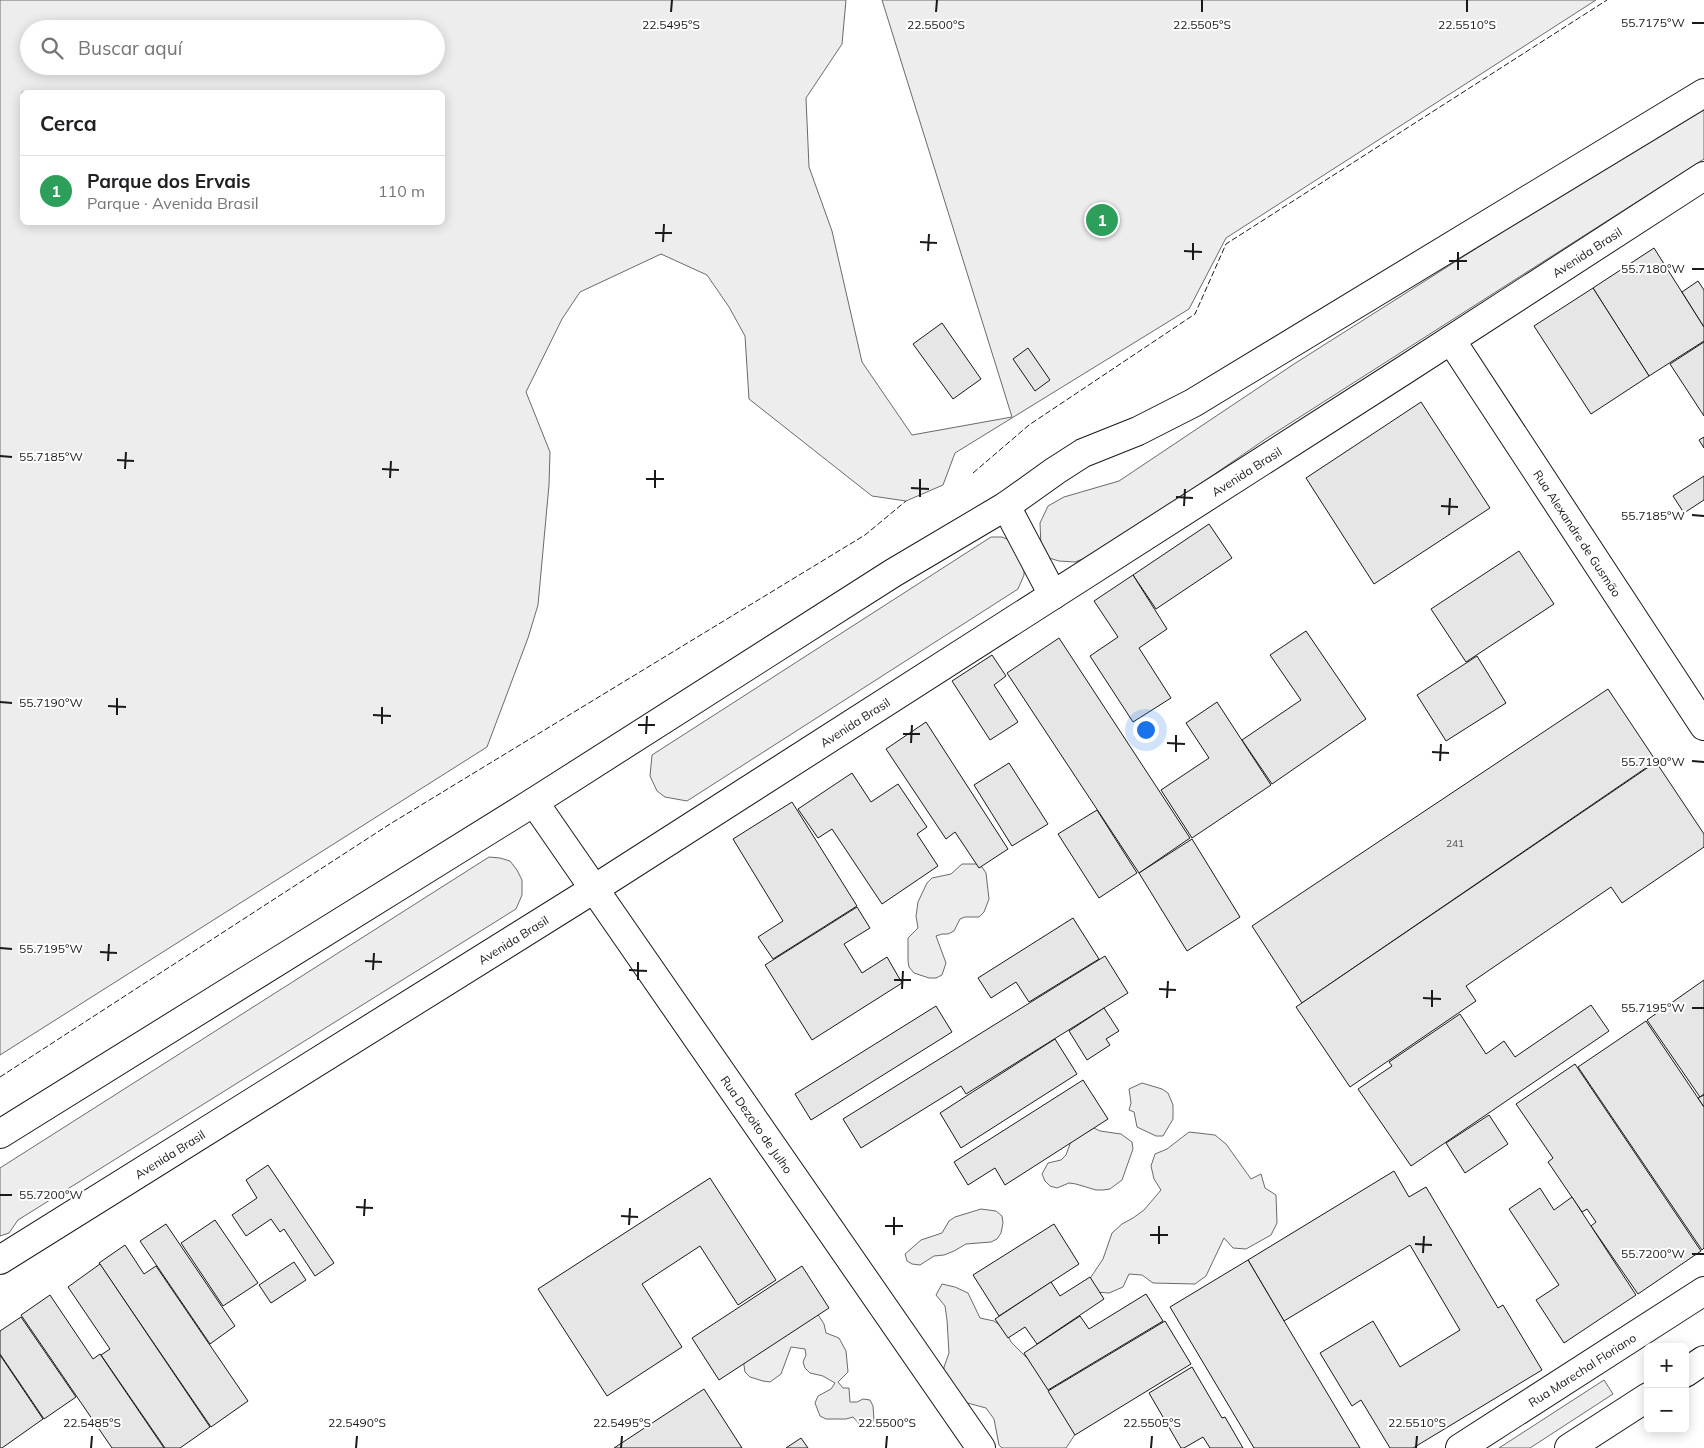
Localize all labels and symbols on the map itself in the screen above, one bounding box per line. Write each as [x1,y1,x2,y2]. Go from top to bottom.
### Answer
text: 55.7175°W [1621,15,1685,30]
text: 22.5495°S [642,17,700,32]
text: 22.5500°S [907,17,965,32]
text: 22.5505°S [1173,17,1231,32]
text: 22.5510°S [1438,17,1496,32]
pin: 1 [1086,201,1118,239]
street label: Avenida Brasil [1549,224,1625,280]
text: 55.7180°W [1621,261,1685,276]
street label: Avenida Brasil [1209,443,1284,499]
text: 55.7185°W [19,449,83,464]
street label: Rua Alexandre de Gusmão [1531,467,1625,600]
text: 55.7185°W [1621,508,1685,523]
street label: Avenida Brasil [817,694,893,750]
text: 55.7190°W [19,695,83,710]
your location [1133,717,1159,743]
text: 55.7190°W [1621,754,1685,769]
house number: 241 [1446,837,1464,850]
street label: Avenida Brasil [475,912,551,967]
text: 55.7195°W [19,941,83,956]
text: 55.7195°W [1621,1000,1685,1015]
street label: Rua Dezoito de Julho [718,1073,796,1176]
street label: Avenida Brasil [132,1126,208,1182]
text: 55.7200°W [19,1187,83,1202]
text: 55.7200°W [1621,1246,1685,1261]
street label: Rua Marechal Floriano [1525,1329,1639,1410]
text: 22.5485°S [63,1415,121,1430]
text: 22.5490°S [328,1415,386,1430]
text: 22.5495°S [593,1415,651,1430]
text: 22.5500°S [858,1415,916,1430]
text: 22.5505°S [1123,1415,1181,1430]
text: 22.5510°S [1388,1415,1446,1430]

